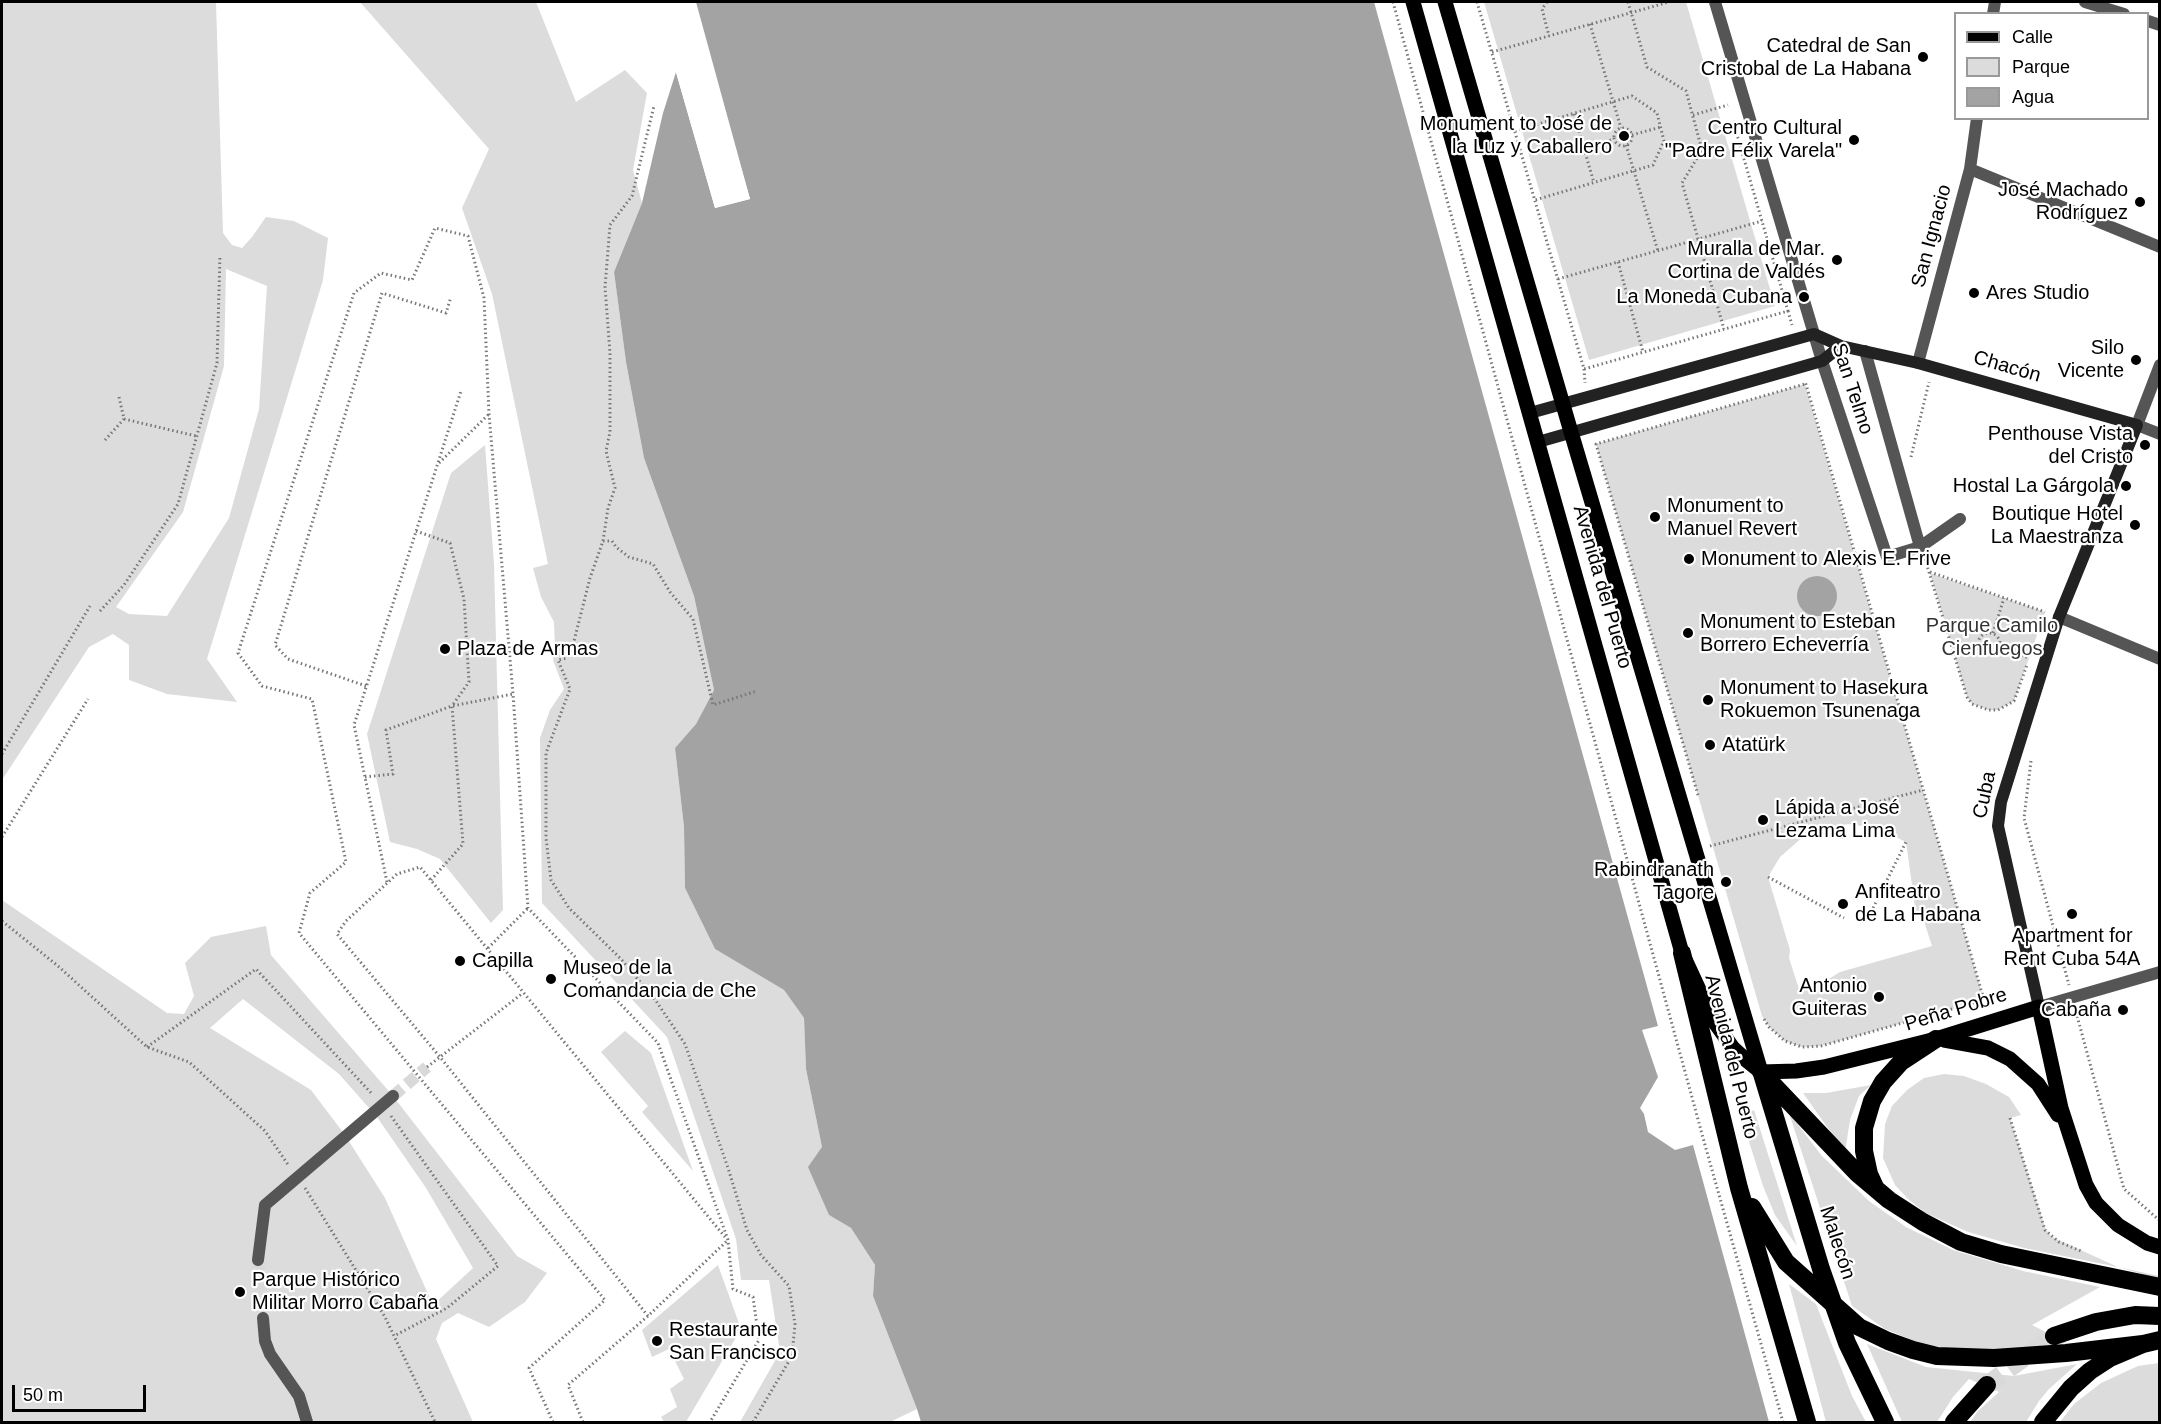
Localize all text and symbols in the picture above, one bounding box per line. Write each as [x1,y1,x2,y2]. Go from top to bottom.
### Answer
legend [1954,12,2149,120]
text: Calle [2012,27,2053,47]
place label: Catedral de San Cristobal de La Habana [1701,34,1911,81]
marker: Catedral de San Cristobal de La Habana [1916,50,1930,64]
text: Parque [2012,57,2070,77]
text: Agua [2012,87,2054,107]
place label: Monument to José de la Luz y Caballero [1420,112,1612,159]
place label: Centro Cultural "Padre Félix Varela" [1665,116,1842,163]
marker: Monument to José de la Luz y Caballero [1617,129,1631,143]
marker: Centro Cultural "Padre Félix Varela" [1847,133,1861,147]
place label: José Machado Rodríguez [1998,178,2128,225]
street label: San Ignacio [1907,182,1957,290]
marker: José Machado Rodríguez [2133,195,2147,209]
place label: Muralla de Mar. Cortina de Valdés [1668,237,1825,284]
marker: Muralla de Mar. Cortina de Valdés [1830,253,1844,267]
place label: Ares Studio [1986,281,2089,305]
place label: La Moneda Cubana [1616,285,1792,309]
marker: Ares Studio [1967,286,1981,300]
marker: La Moneda Cubana [1797,290,1811,304]
place label: Silo Vicente [2058,336,2124,383]
street label: San Telmo [1826,340,1878,438]
street label: Chacón [1971,346,2043,388]
marker: Silo Vicente [2129,353,2143,367]
place label: Penthouse Vista del Cristo [1988,422,2133,469]
marker: Penthouse Vista del Cristo [2138,438,2152,452]
place label: Hostal La Gárgola [1953,474,2114,498]
marker: Hostal La Gárgola [2119,479,2133,493]
place label: Monument to Manuel Revert [1667,494,1797,541]
place label: Boutique Hotel La Maestranza [1991,502,2123,549]
street label: Avenida del Puerto [1567,503,1637,671]
marker: Monument to Manuel Revert [1648,510,1662,524]
marker: Boutique Hotel La Maestranza [2128,518,2142,532]
place label: Monument to Alexis E. Frive [1701,547,1951,571]
marker: Monument to Alexis E. Frive [1682,552,1696,566]
place label: Monument to Esteban Borrero Echeverría [1700,610,1896,657]
park label: Parque Camilo Cienfuegos [1926,614,2058,661]
marker: Monument to Esteban Borrero Echeverría [1681,626,1695,640]
place label: Plaza de Armas [457,637,598,661]
marker: Plaza de Armas [438,642,452,656]
place label: Monument to Hasekura Rokuemon Tsunenaga [1720,676,1928,723]
marker: Monument to Hasekura Rokuemon Tsunenaga [1701,693,1715,707]
place label: Atatürk [1722,733,1785,757]
marker: Atatürk [1703,738,1717,752]
street label: Cuba [1968,769,2002,821]
place label: Lápida a José Lezama Lima [1775,796,1900,843]
marker: Lápida a José Lezama Lima [1756,813,1770,827]
place label: Rabindranath Tagore [1594,858,1714,905]
marker: Rabindranath Tagore [1719,875,1733,889]
place label: Anfiteatro de La Habana [1855,880,1981,927]
marker: Anfiteatro de La Habana [1836,897,1850,911]
marker: Apartment for Rent Cuba 54A [2065,907,2079,921]
place label: Apartment for Rent Cuba 54A [2004,924,2140,971]
place label: Capilla [472,949,533,973]
marker: Capilla [453,954,467,968]
place label: Museo de la Comandancia de Che [563,956,756,1003]
marker: Museo de la Comandancia de Che [544,972,558,986]
street label: Avenida del Puerto [1699,972,1763,1142]
place label: Antonio Guiteras [1791,974,1867,1021]
street label: Peña Pobre [1902,983,2010,1037]
marker: Antonio Guiteras [1872,990,1886,1004]
place label: Cabaña [2041,998,2111,1022]
marker: Cabaña [2116,1003,2130,1017]
street label: Malecón [1814,1203,1860,1283]
place label: Parque Histórico Militar Morro Cabaña [252,1268,439,1315]
marker: Parque Histórico Militar Morro Cabaña [233,1285,247,1299]
place label: Restaurante San Francisco [669,1318,797,1365]
marker: Restaurante San Francisco [650,1334,664,1348]
scale bar [15,1373,148,1411]
text: 50 m [23,1385,63,1405]

